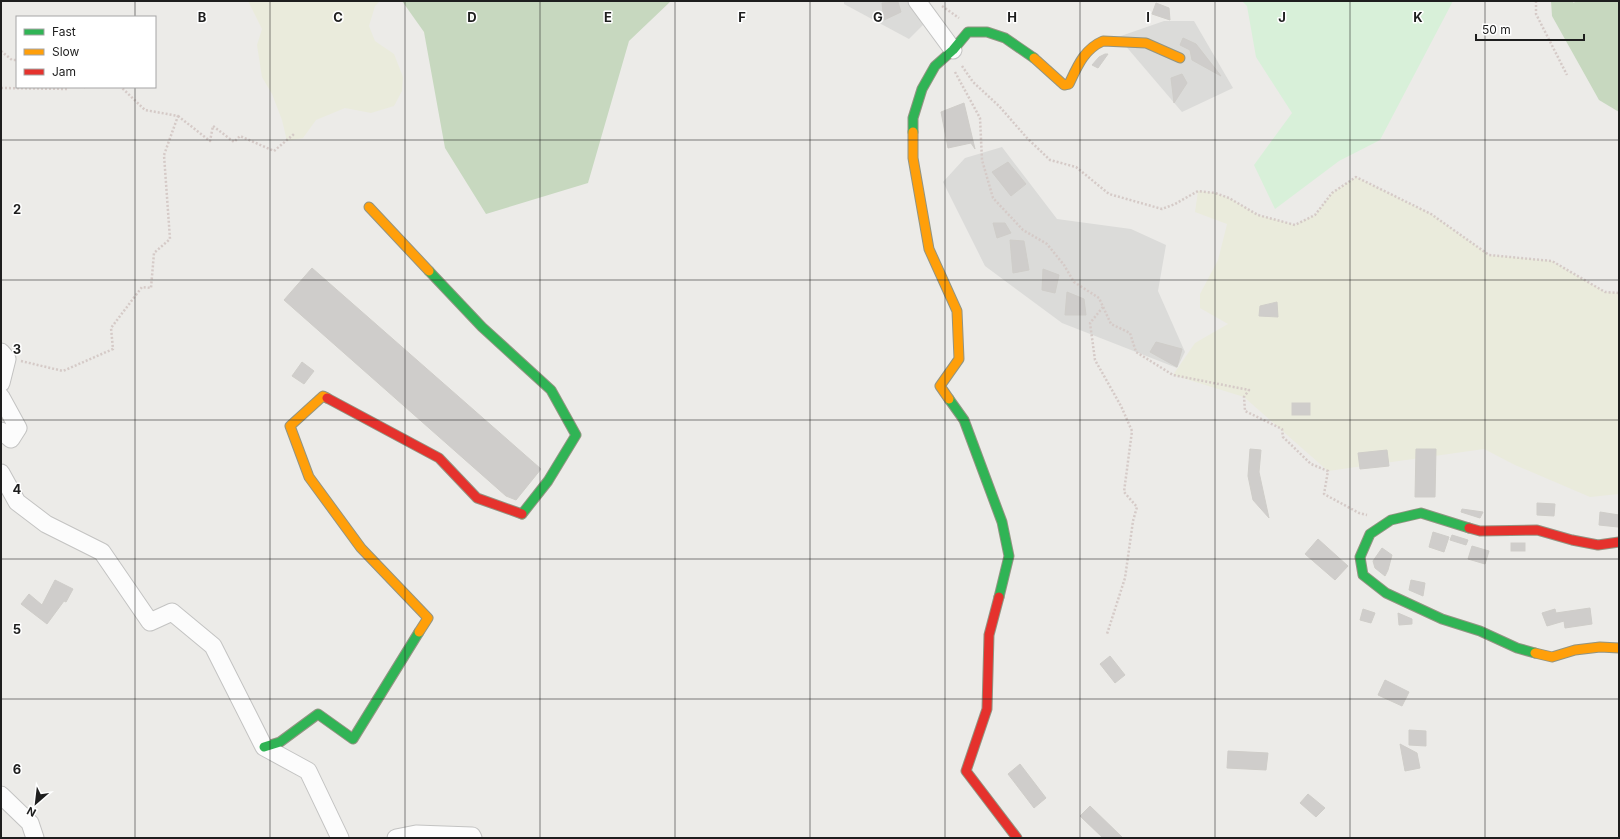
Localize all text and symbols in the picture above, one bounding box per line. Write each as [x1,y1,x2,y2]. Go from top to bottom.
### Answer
text: B [198,9,207,25]
text: C [333,9,343,25]
text: D [467,9,477,25]
text: E [604,9,612,25]
text: F [738,9,746,25]
text: G [873,9,883,25]
text: H [1007,9,1017,25]
text: I [1146,9,1150,25]
text: J [1278,9,1286,25]
text: K [1413,9,1423,25]
legend [16,16,156,88]
scale bar [1476,16,1584,42]
text: 50 m [1482,22,1511,37]
text: Fast [52,24,76,39]
text: Slow [52,44,80,59]
text: Jam [52,64,76,79]
text: 2 [13,201,21,217]
text: 3 [13,341,21,357]
text: 4 [13,481,22,497]
text: 5 [13,621,21,637]
text: 6 [13,761,21,777]
north arrow [16,783,56,823]
text: N [24,804,38,820]

